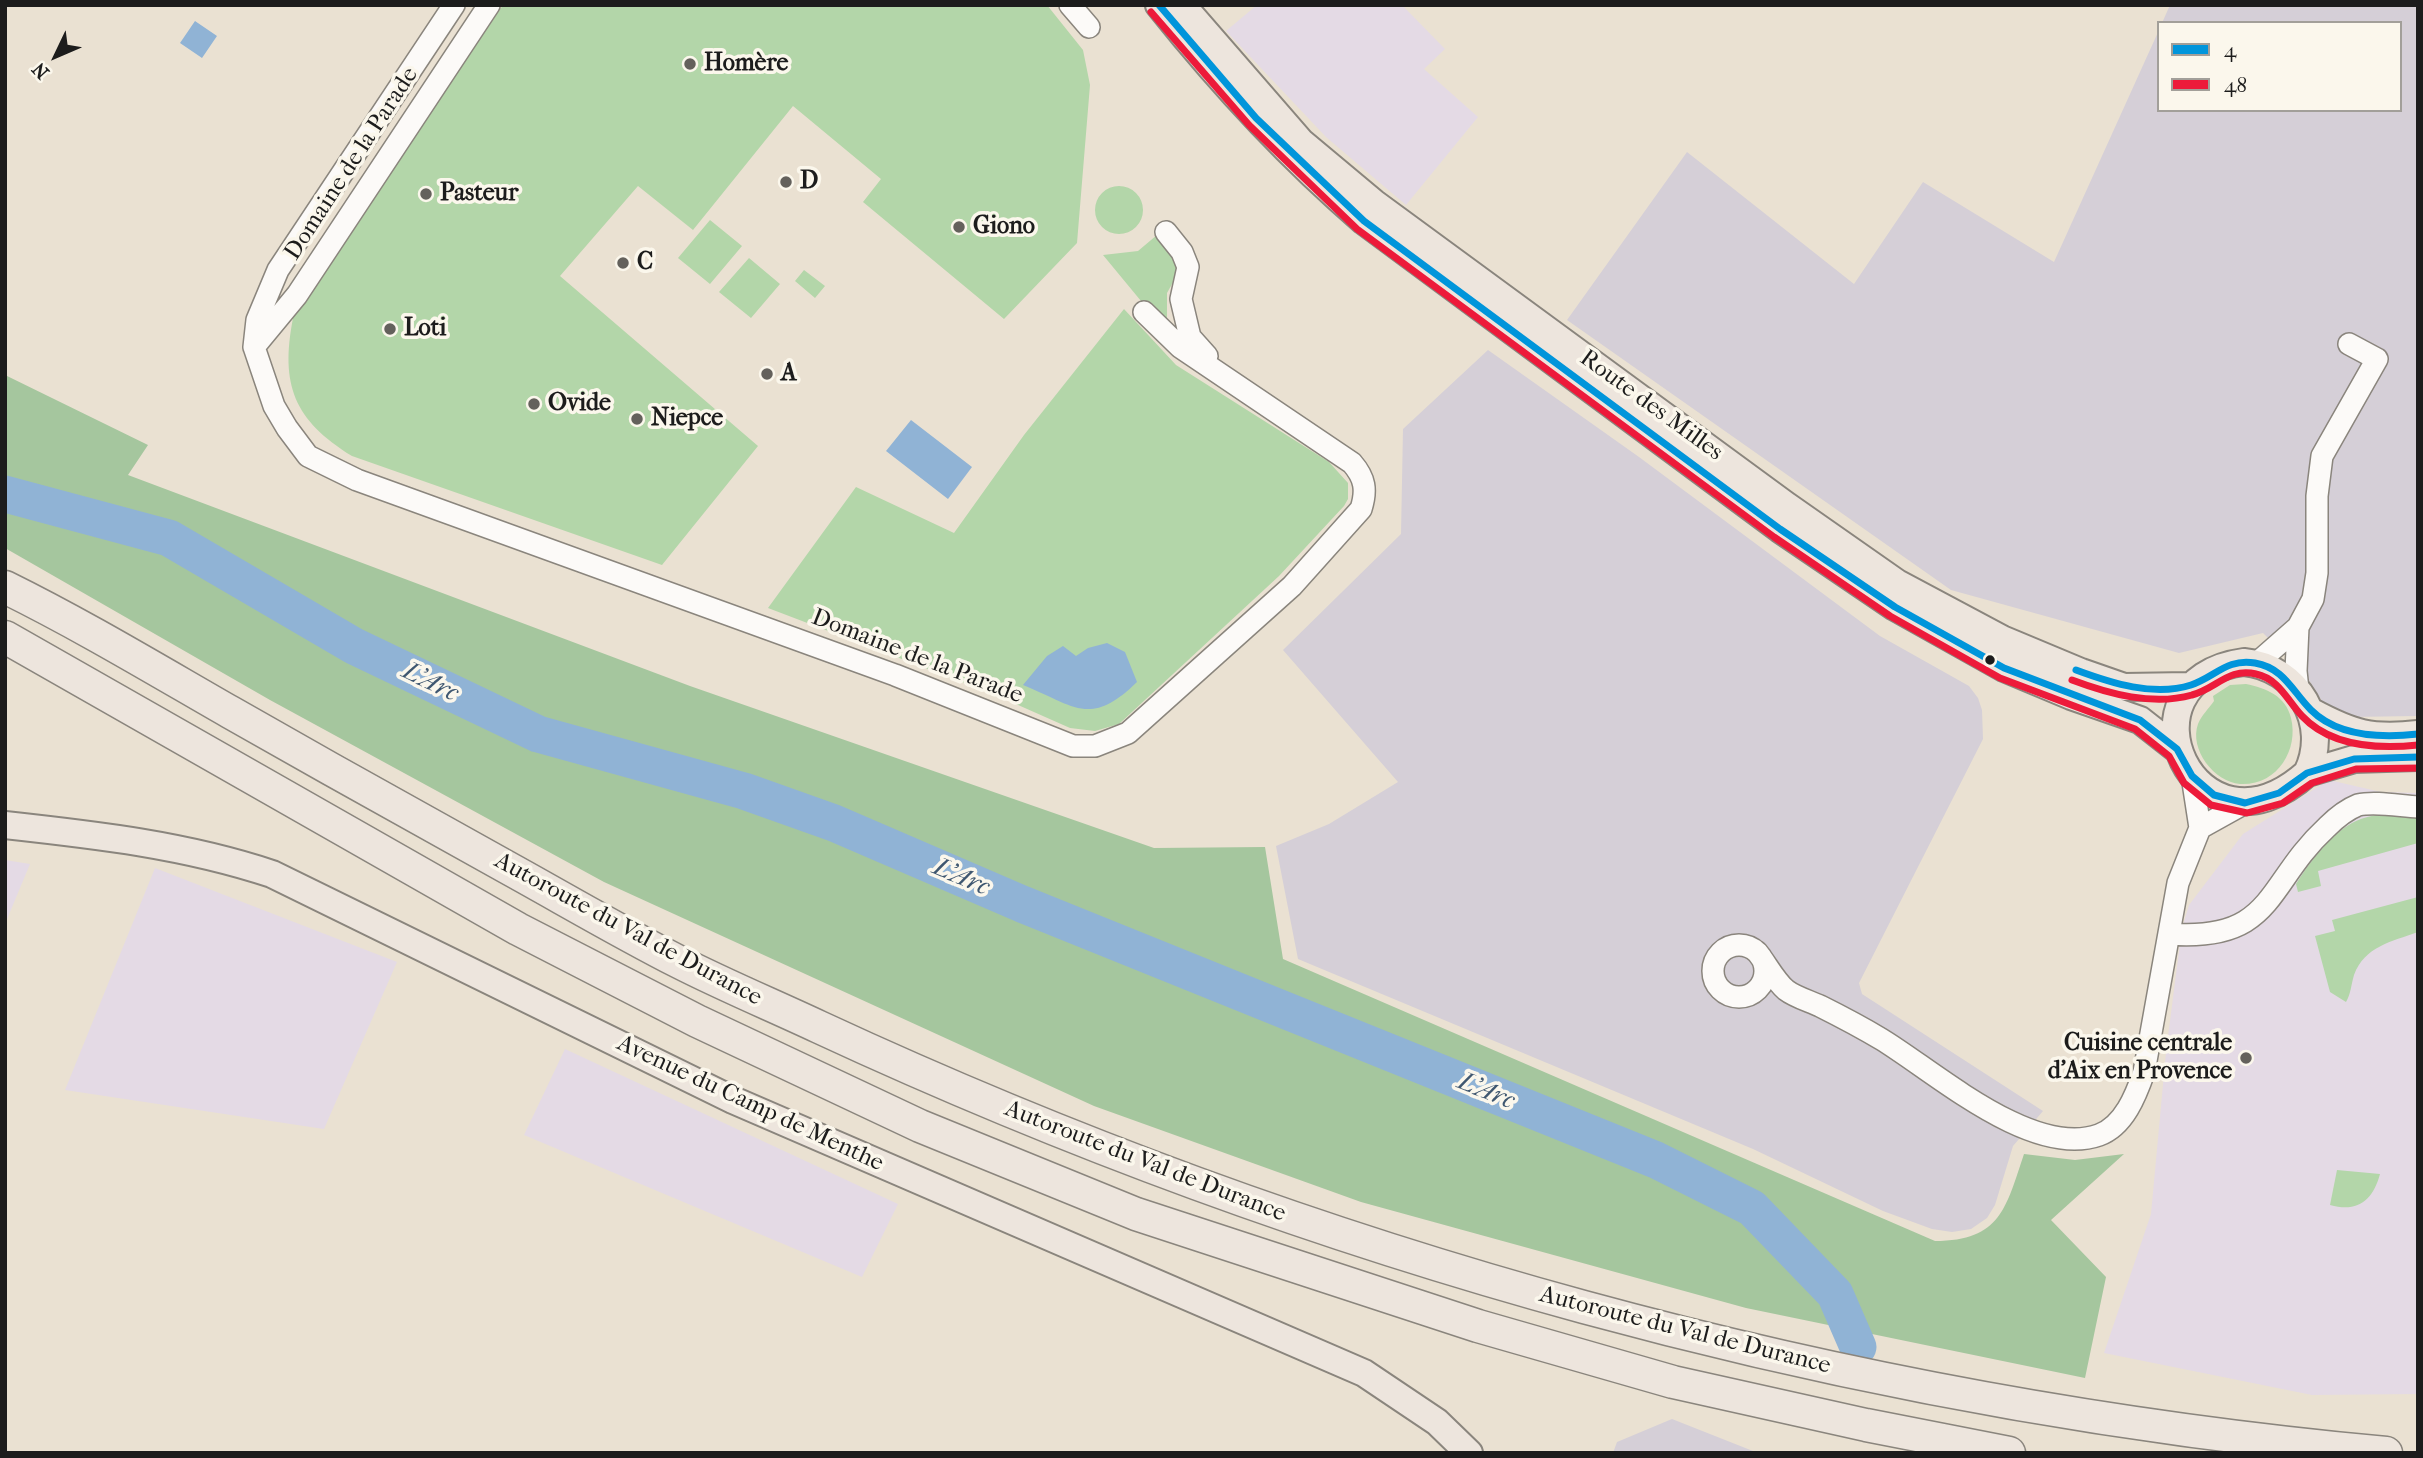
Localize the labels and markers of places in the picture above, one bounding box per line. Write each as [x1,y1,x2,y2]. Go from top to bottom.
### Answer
place label: Homère [704,50,788,78]
marker: Homère [682,56,698,72]
place label: D [800,168,818,196]
marker: D [778,174,794,190]
place label: Pasteur [440,180,518,208]
marker: Pasteur [418,186,434,202]
place label: Giono [973,213,1035,241]
marker: Giono [951,219,967,235]
place label: C [637,249,653,277]
marker: C [615,255,631,271]
place label: Loti [404,315,446,343]
marker: Loti [382,321,398,337]
place label: A [781,360,797,388]
marker: A [759,366,775,382]
place label: Ovide [548,390,611,418]
marker: Ovide [526,396,542,412]
place label: Niepce [651,405,723,433]
marker: Niepce [629,411,645,427]
unlabelled marker [1983,653,1997,667]
place label: Cuisine centrale d'Aix en Provence [2048,1030,2232,1086]
marker: Cuisine centrale d'Aix en Provence [2238,1050,2254,1066]

